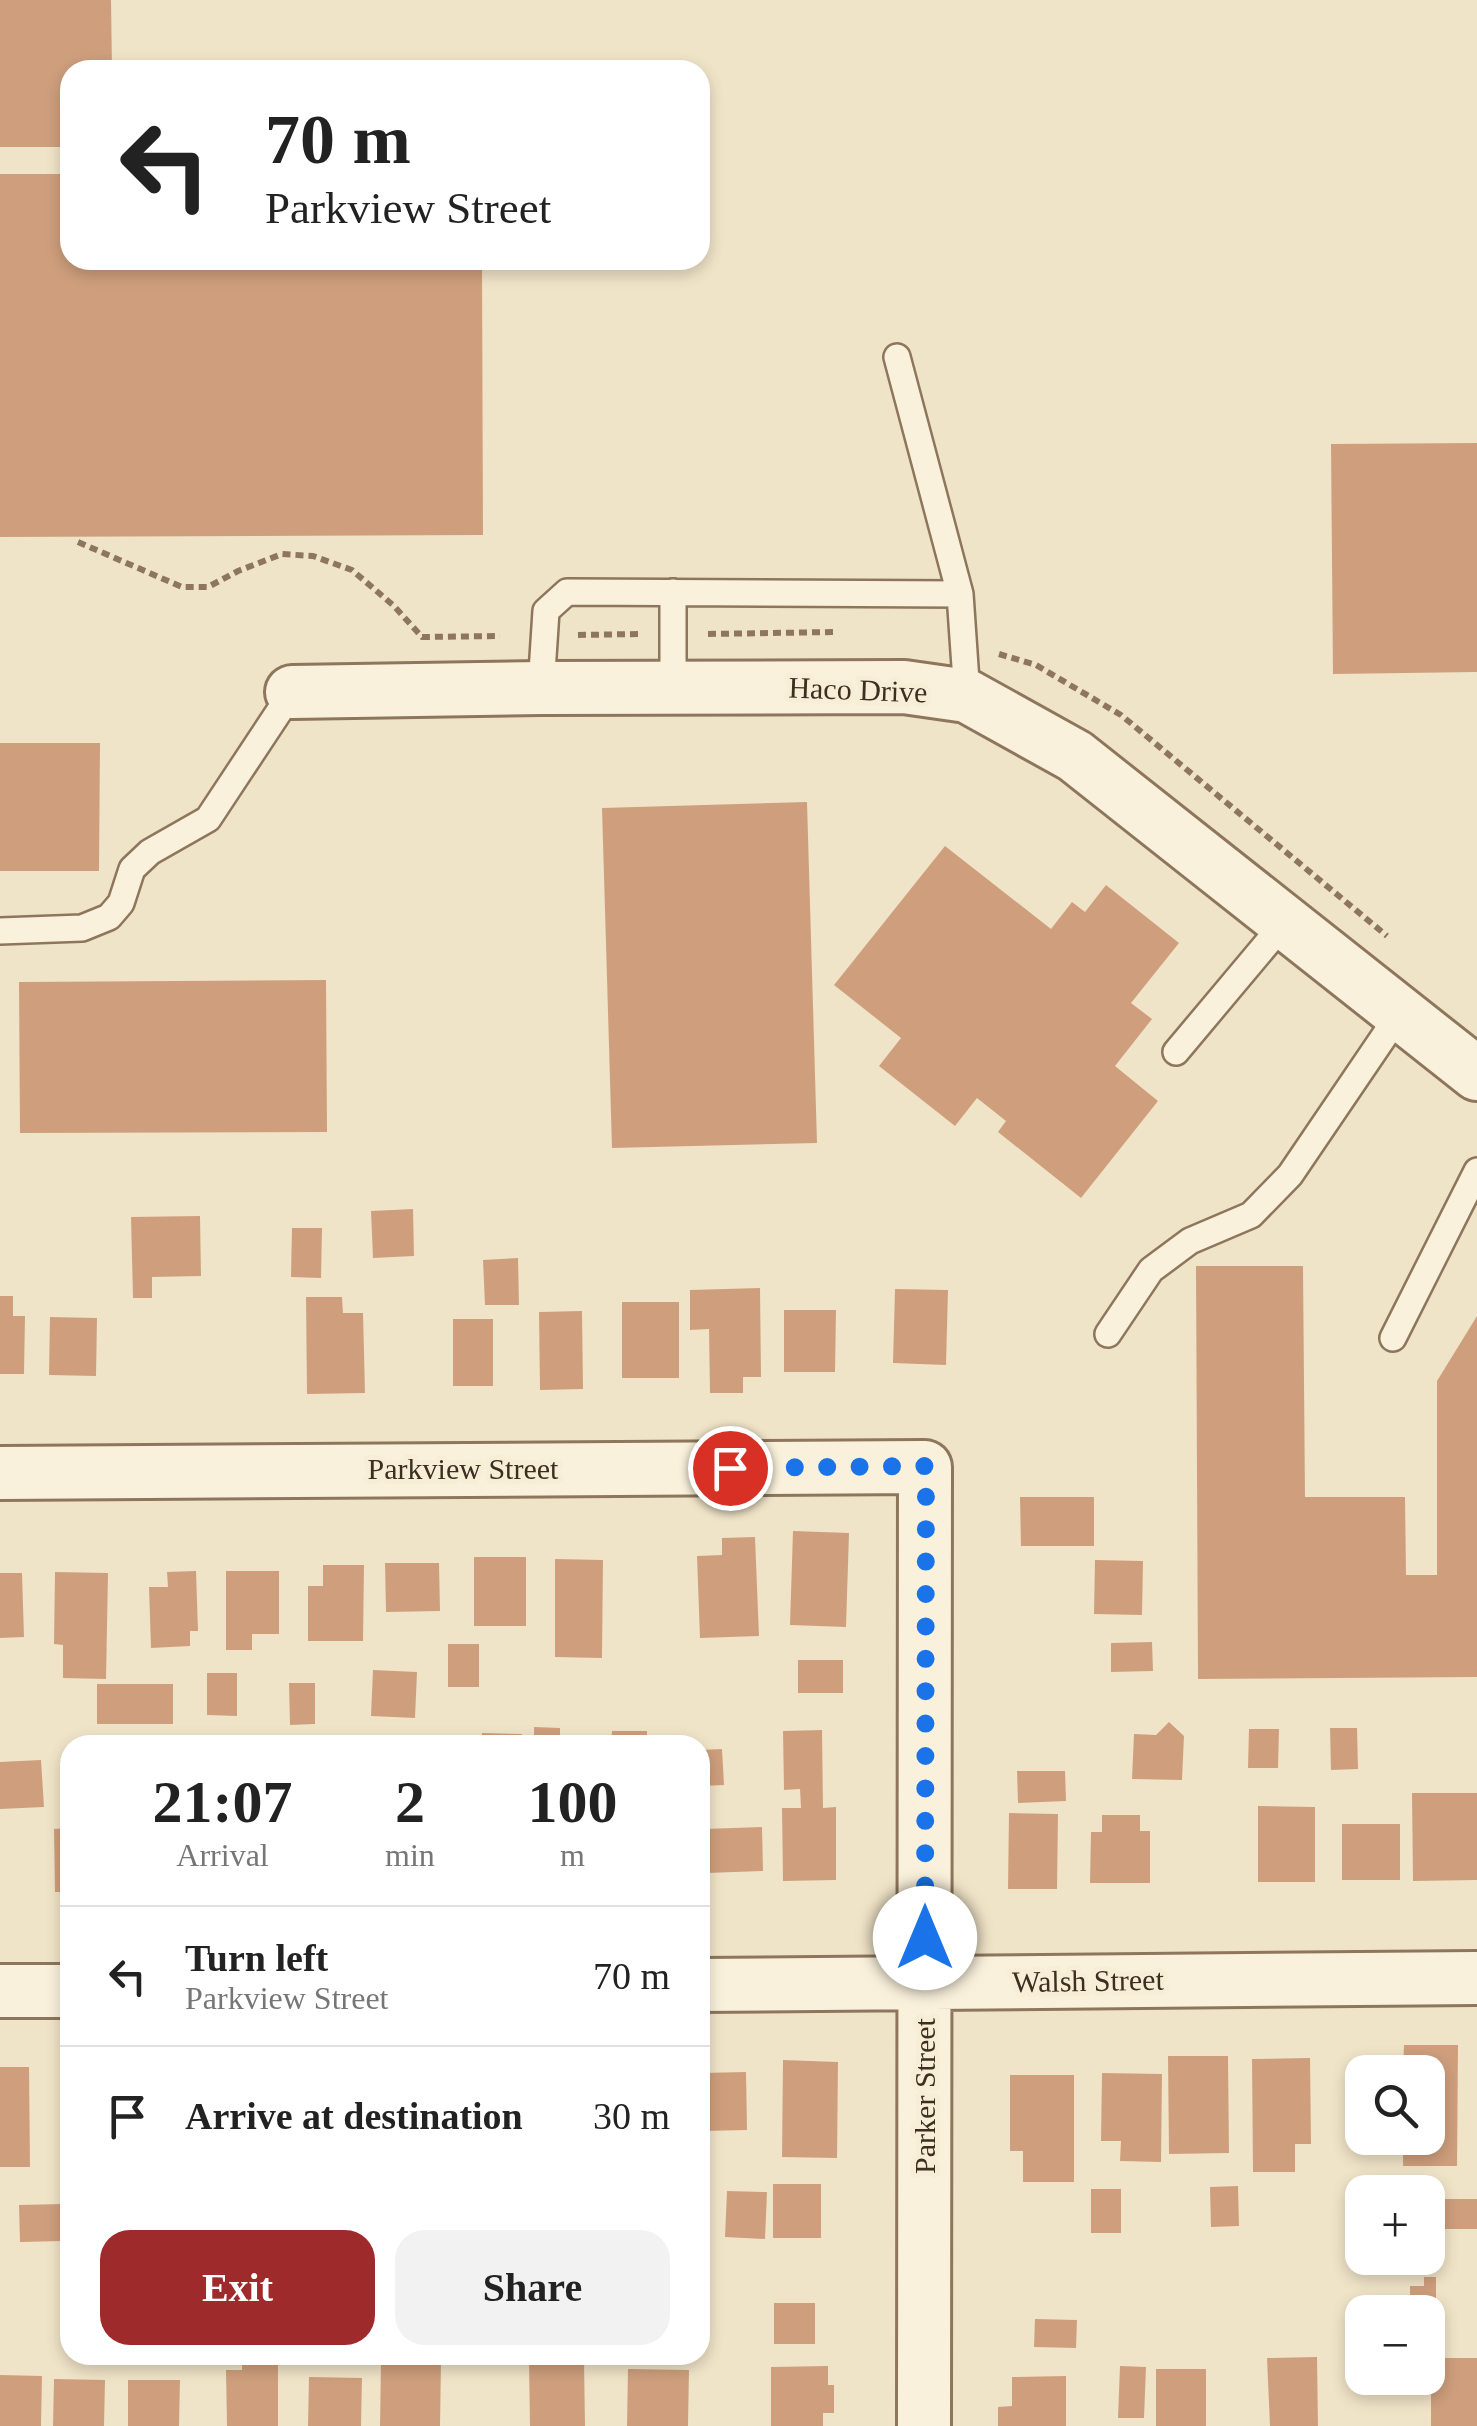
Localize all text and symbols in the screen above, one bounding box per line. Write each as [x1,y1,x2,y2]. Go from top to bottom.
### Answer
icon: left [100,100,230,230]
text: 70 m [265,101,411,178]
text: Parkview Street [265,183,551,233]
street label: Haco Drive [788,671,928,708]
pin [688,1426,773,1511]
icon: arrive [703,1441,758,1496]
street label: Parkview Street [368,1452,559,1485]
text: 21:07 [153,1769,293,1835]
text: 2 [395,1769,425,1835]
text: 100 [527,1769,617,1835]
text: Arrival [176,1837,269,1873]
text: min [385,1837,435,1873]
text: m [560,1837,585,1873]
position arrow [873,1886,977,1990]
text: Turn left [185,1937,328,1979]
icon: left [100,1949,155,2004]
text: 70 m [593,1955,670,1997]
street label: Walsh Street [1012,1963,1165,1998]
text: Parkview Street [185,1980,389,2016]
street label: Parker Street [908,2017,941,2174]
map controls [1345,2055,1445,2395]
button: search [1345,2055,1445,2155]
icon: arrive [100,2089,155,2144]
text: Arrive at destination [185,2095,523,2137]
text: 30 m [593,2095,670,2137]
button: + [1345,2175,1445,2275]
button: Exit [100,2230,375,2345]
button: Share [395,2230,670,2345]
button: − [1345,2295,1445,2395]

